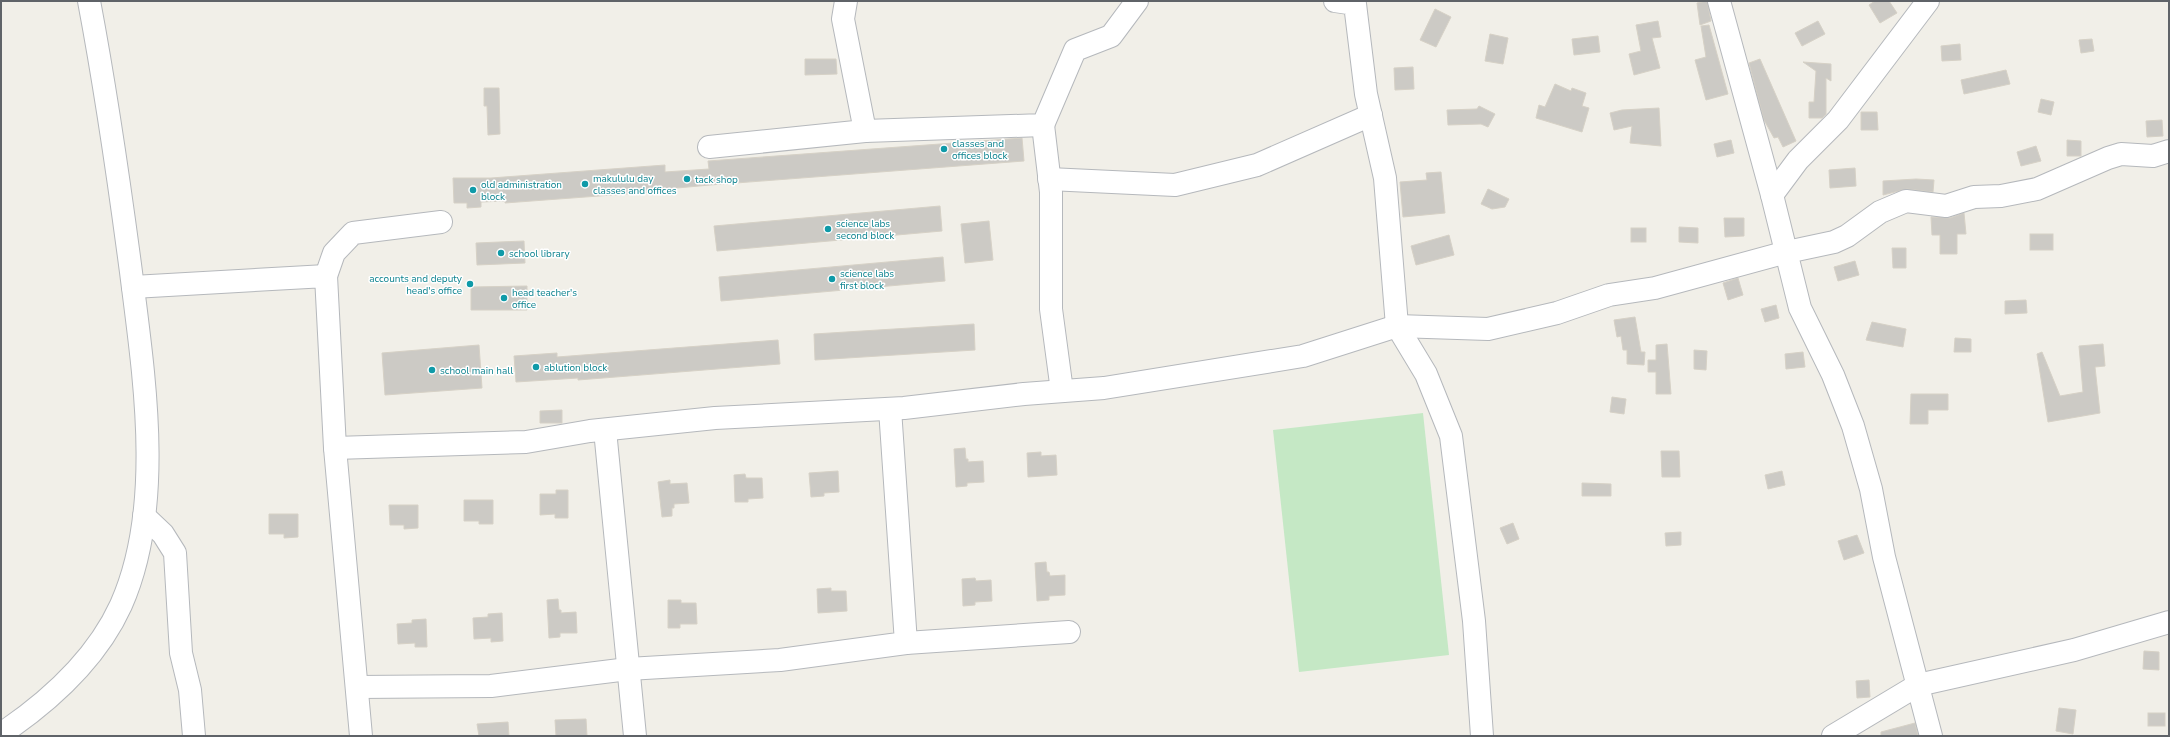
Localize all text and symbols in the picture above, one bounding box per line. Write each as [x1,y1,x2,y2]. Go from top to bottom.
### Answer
place label: classes and offices block [952,137,1008,163]
marker: classes and offices block [939,144,949,154]
place label: makululu day classes and offices [593,172,677,198]
place label: tack shop [695,173,738,187]
marker: tack shop [682,174,692,184]
place label: old administration block [481,178,562,204]
marker: makululu day classes and offices [580,179,590,189]
marker: old administration block [468,185,478,195]
place label: science labs second block [836,217,895,243]
marker: science labs second block [823,224,833,234]
place label: school library [509,247,571,261]
marker: school library [496,248,506,258]
place label: science labs first block [840,267,894,293]
place label: accounts and deputy head's office [369,272,463,298]
marker: science labs first block [827,274,837,284]
marker: accounts and deputy head's office [465,279,475,289]
place label: head teacher's office [512,286,577,312]
marker: head teacher's office [499,293,509,303]
place label: ablution block [544,361,608,375]
marker: ablution block [531,362,541,372]
place label: school main hall [440,364,513,378]
marker: school main hall [427,365,437,375]

